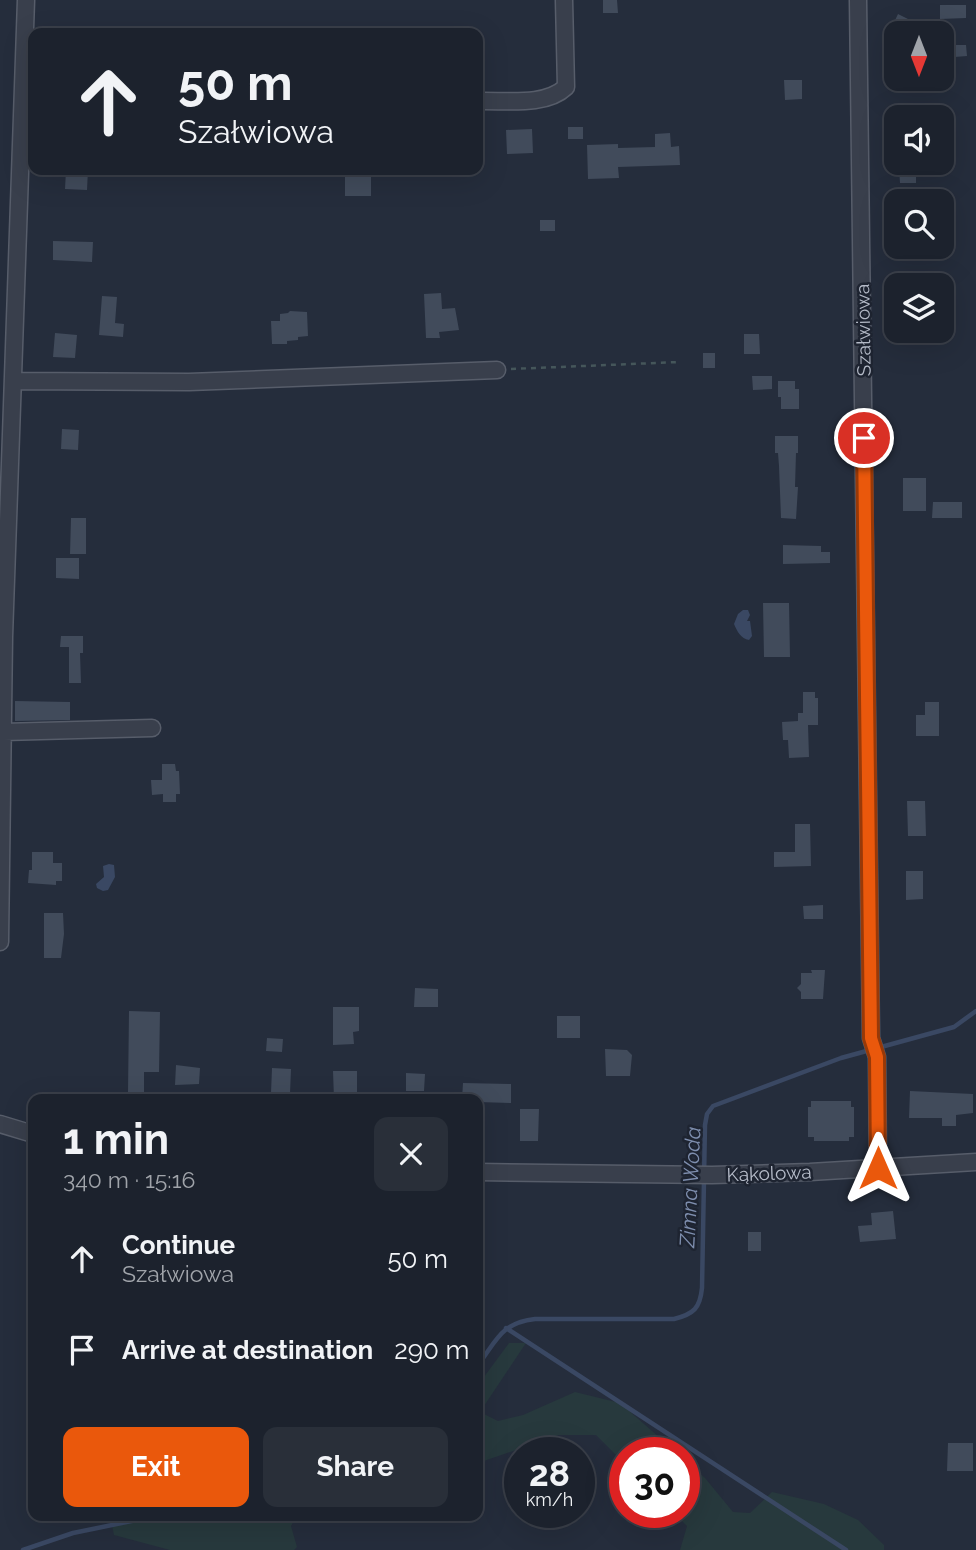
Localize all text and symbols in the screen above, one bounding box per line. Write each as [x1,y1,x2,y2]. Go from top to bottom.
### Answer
north arrow [884,21,954,91]
map controls [884,21,954,343]
text: 50 m [178,54,293,111]
icon: ahead [63,56,154,147]
button: sound [884,105,954,175]
text: Szałwiowa [178,113,334,150]
button: search [884,189,954,259]
button: layers [884,273,954,343]
street label: Szałwiowa [851,284,875,376]
pin [834,408,894,468]
icon: arrive [845,419,883,457]
text: 1 min [63,1115,169,1164]
button: close [374,1117,448,1191]
water label: Zimna Woda [674,1126,706,1249]
position arrow [841,1131,915,1205]
street label: Kąkolowa [726,1161,812,1185]
text: 340 m · 15:16 [63,1166,195,1193]
text: Continue [122,1230,235,1260]
icon: ahead [63,1240,101,1278]
text: 50 m [387,1244,448,1274]
text: Szałwiowa [122,1260,234,1287]
icon: arrive [63,1331,101,1369]
text: Arrive at destination [122,1335,373,1365]
text: 290 m [394,1335,469,1365]
button: Exit [63,1427,249,1507]
button: Share [263,1427,448,1507]
speed limit sign: 30 [609,1437,700,1528]
text: 28 [529,1453,570,1494]
text: km/h [526,1489,573,1510]

